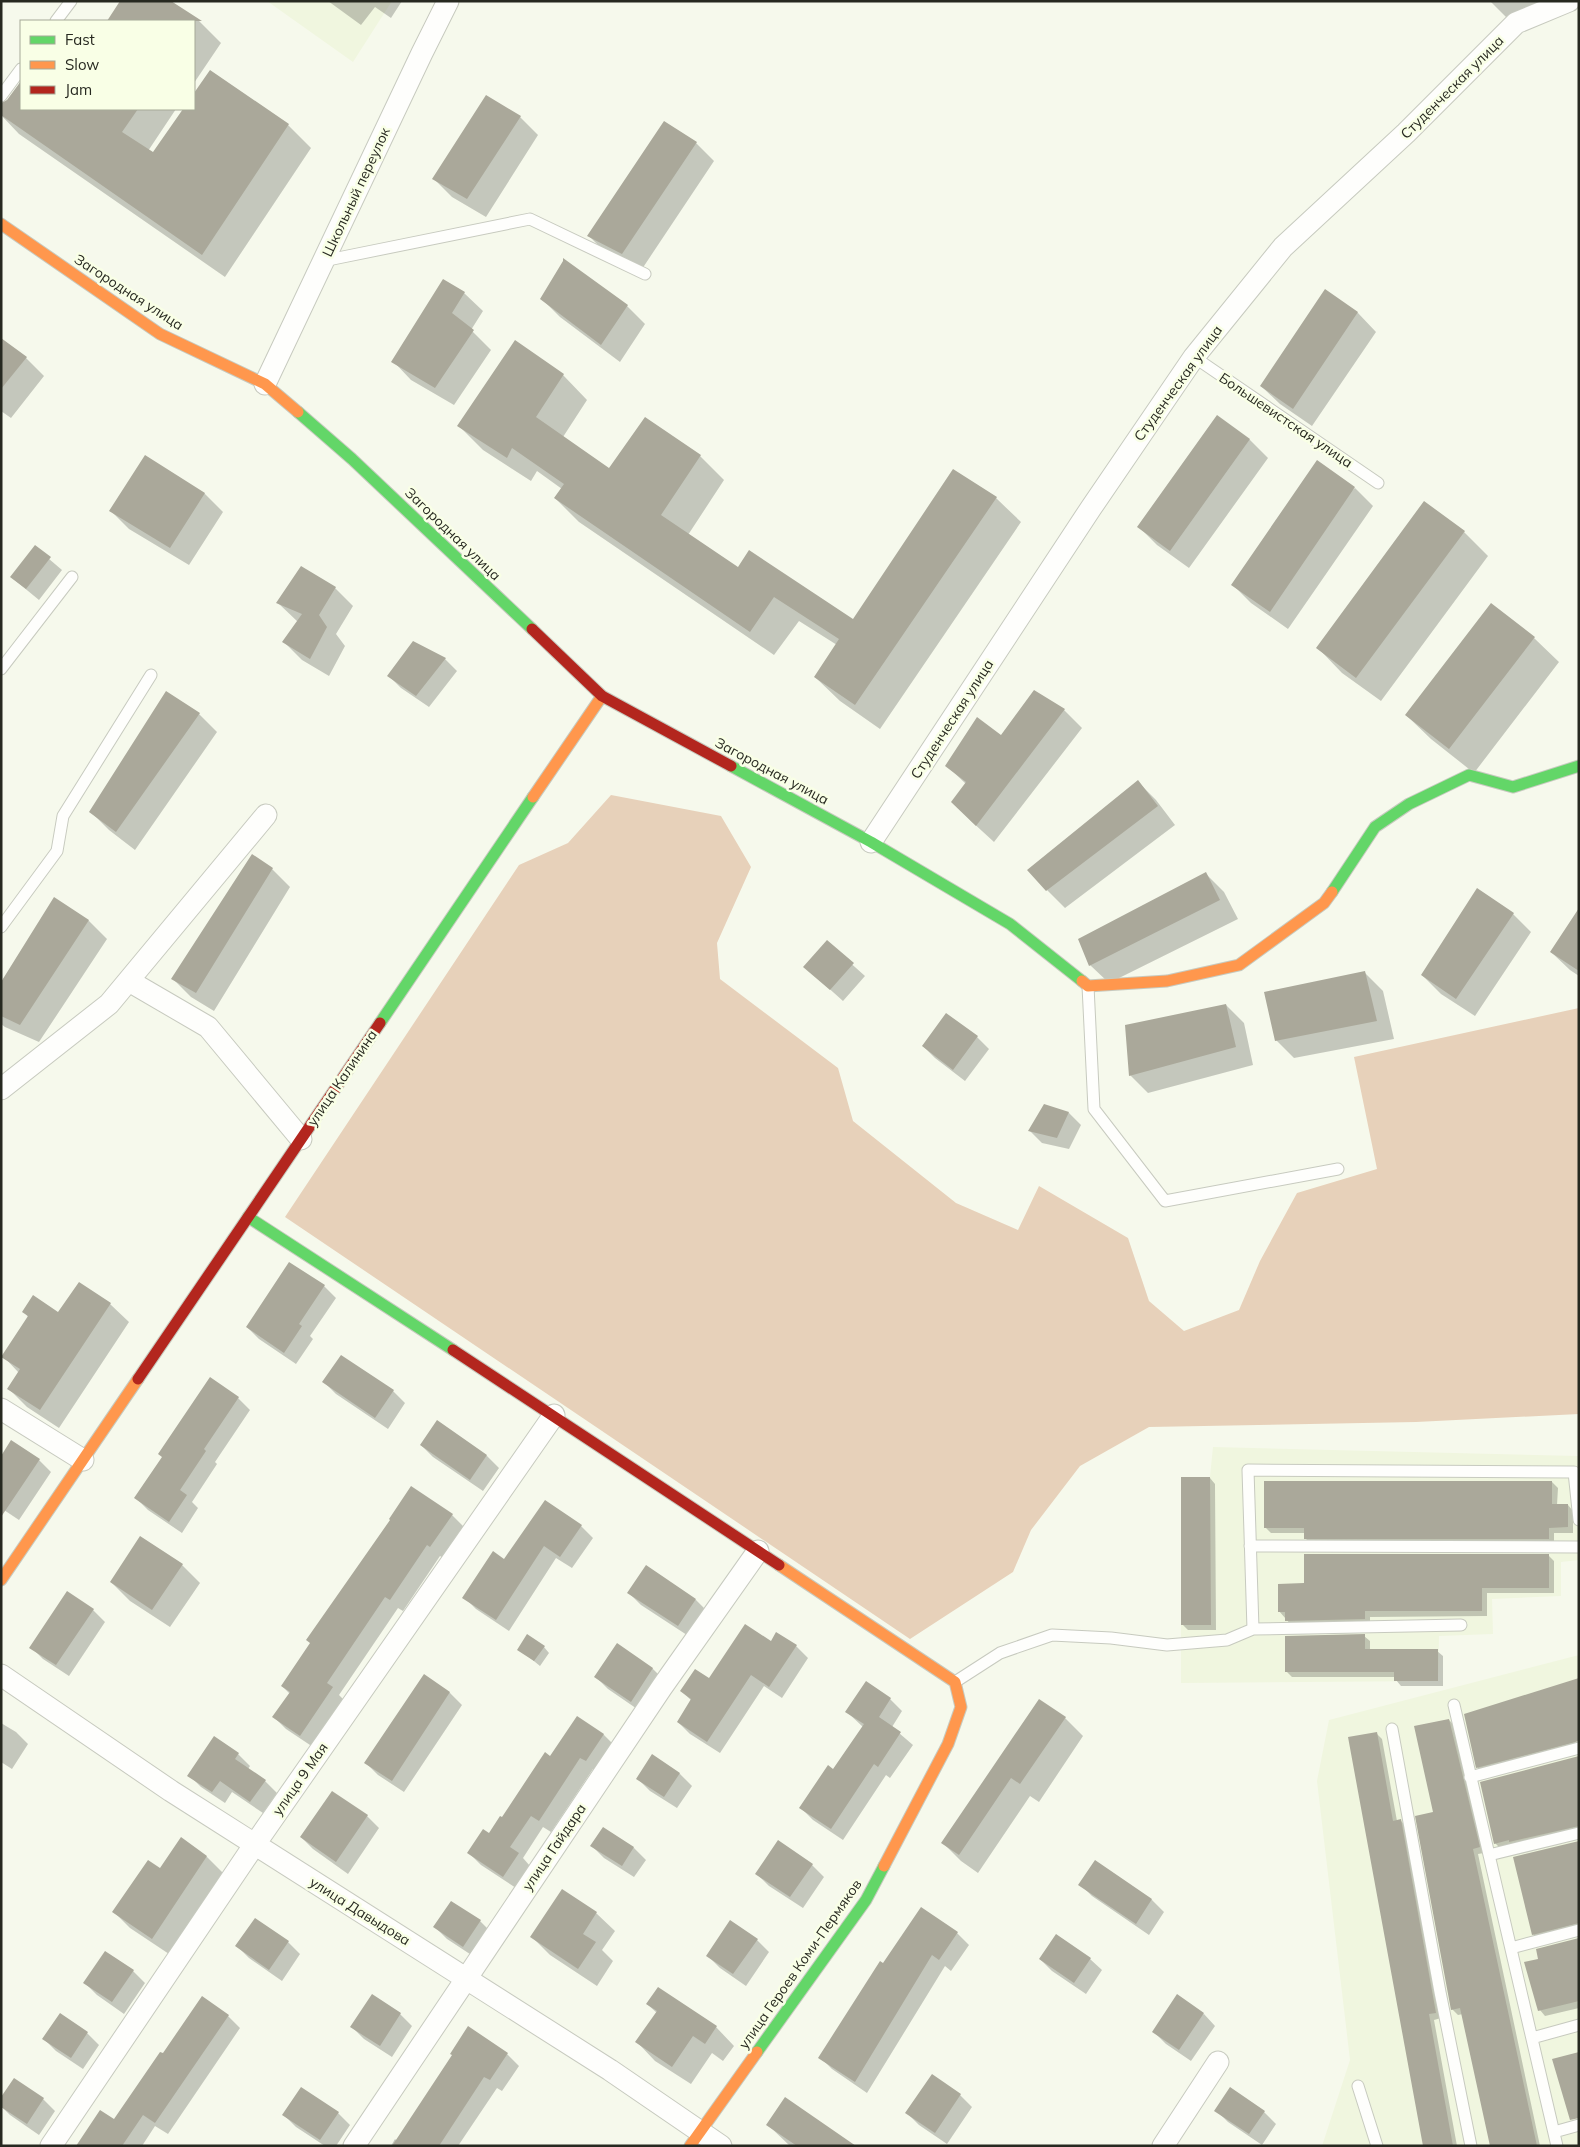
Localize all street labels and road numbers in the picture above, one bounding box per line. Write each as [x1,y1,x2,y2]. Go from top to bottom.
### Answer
street label: Студенческая улица [1397,32,1507,142]
street label: Школьный переулок [318,124,394,260]
street label: Загородная улица [71,250,187,334]
street label: Студенческая улица [1130,322,1226,444]
street label: Большевистская улица [1216,369,1356,471]
street label: Загородная улица [401,484,505,584]
street label: Студенческая улица [907,656,997,782]
street label: Загородная улица [712,733,832,809]
street label: улица Калинина [303,1026,381,1130]
street label: улица 9 Мая [268,1739,332,1819]
street label: улица Гайдара [518,1800,590,1894]
street label: улица Давыдова [306,1873,414,1949]
street label: улица Героев Коми-Пермяков [734,1876,866,2052]

